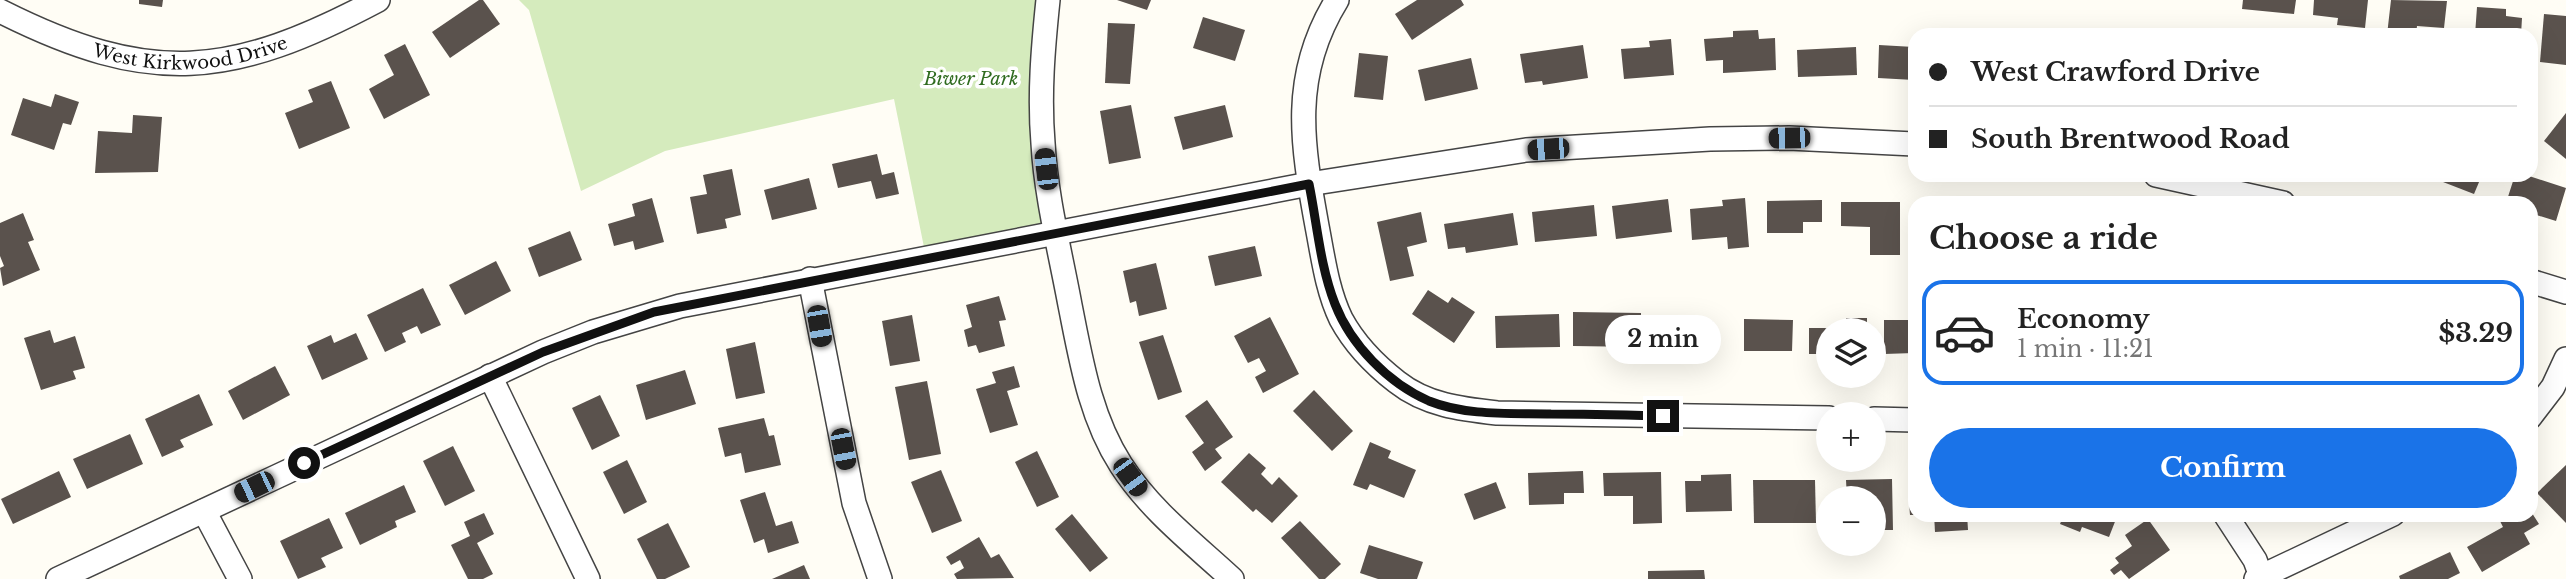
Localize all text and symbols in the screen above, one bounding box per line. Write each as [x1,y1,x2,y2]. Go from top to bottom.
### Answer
street label: West Kirkwood Drive [89,32,291,75]
text: West Crawford Drive [1971,56,2260,88]
park label: Biwer Park [923,68,1018,90]
text: South Brentwood Road [1971,123,2290,155]
car [1768,127,1811,149]
car [1527,137,1570,161]
car [1034,147,1059,191]
text: Choose a ride [1929,218,2158,258]
icon: car [1933,301,1996,364]
car [806,303,833,349]
text: Economy [2017,303,2150,335]
callout: 2 min [1605,314,1721,364]
text: $3.29 [2438,317,2513,349]
map controls [1816,318,1886,556]
button: layers [1816,318,1886,388]
text: 2 min [1627,325,1699,353]
text: 1 min · 11:21 [2017,335,2153,363]
route end [1647,400,1679,432]
button: + [1816,402,1886,472]
car [829,426,858,472]
button: Confirm [1929,428,2517,508]
route start [288,447,320,479]
car [1110,454,1151,500]
car [231,468,278,506]
button: − [1816,486,1886,556]

